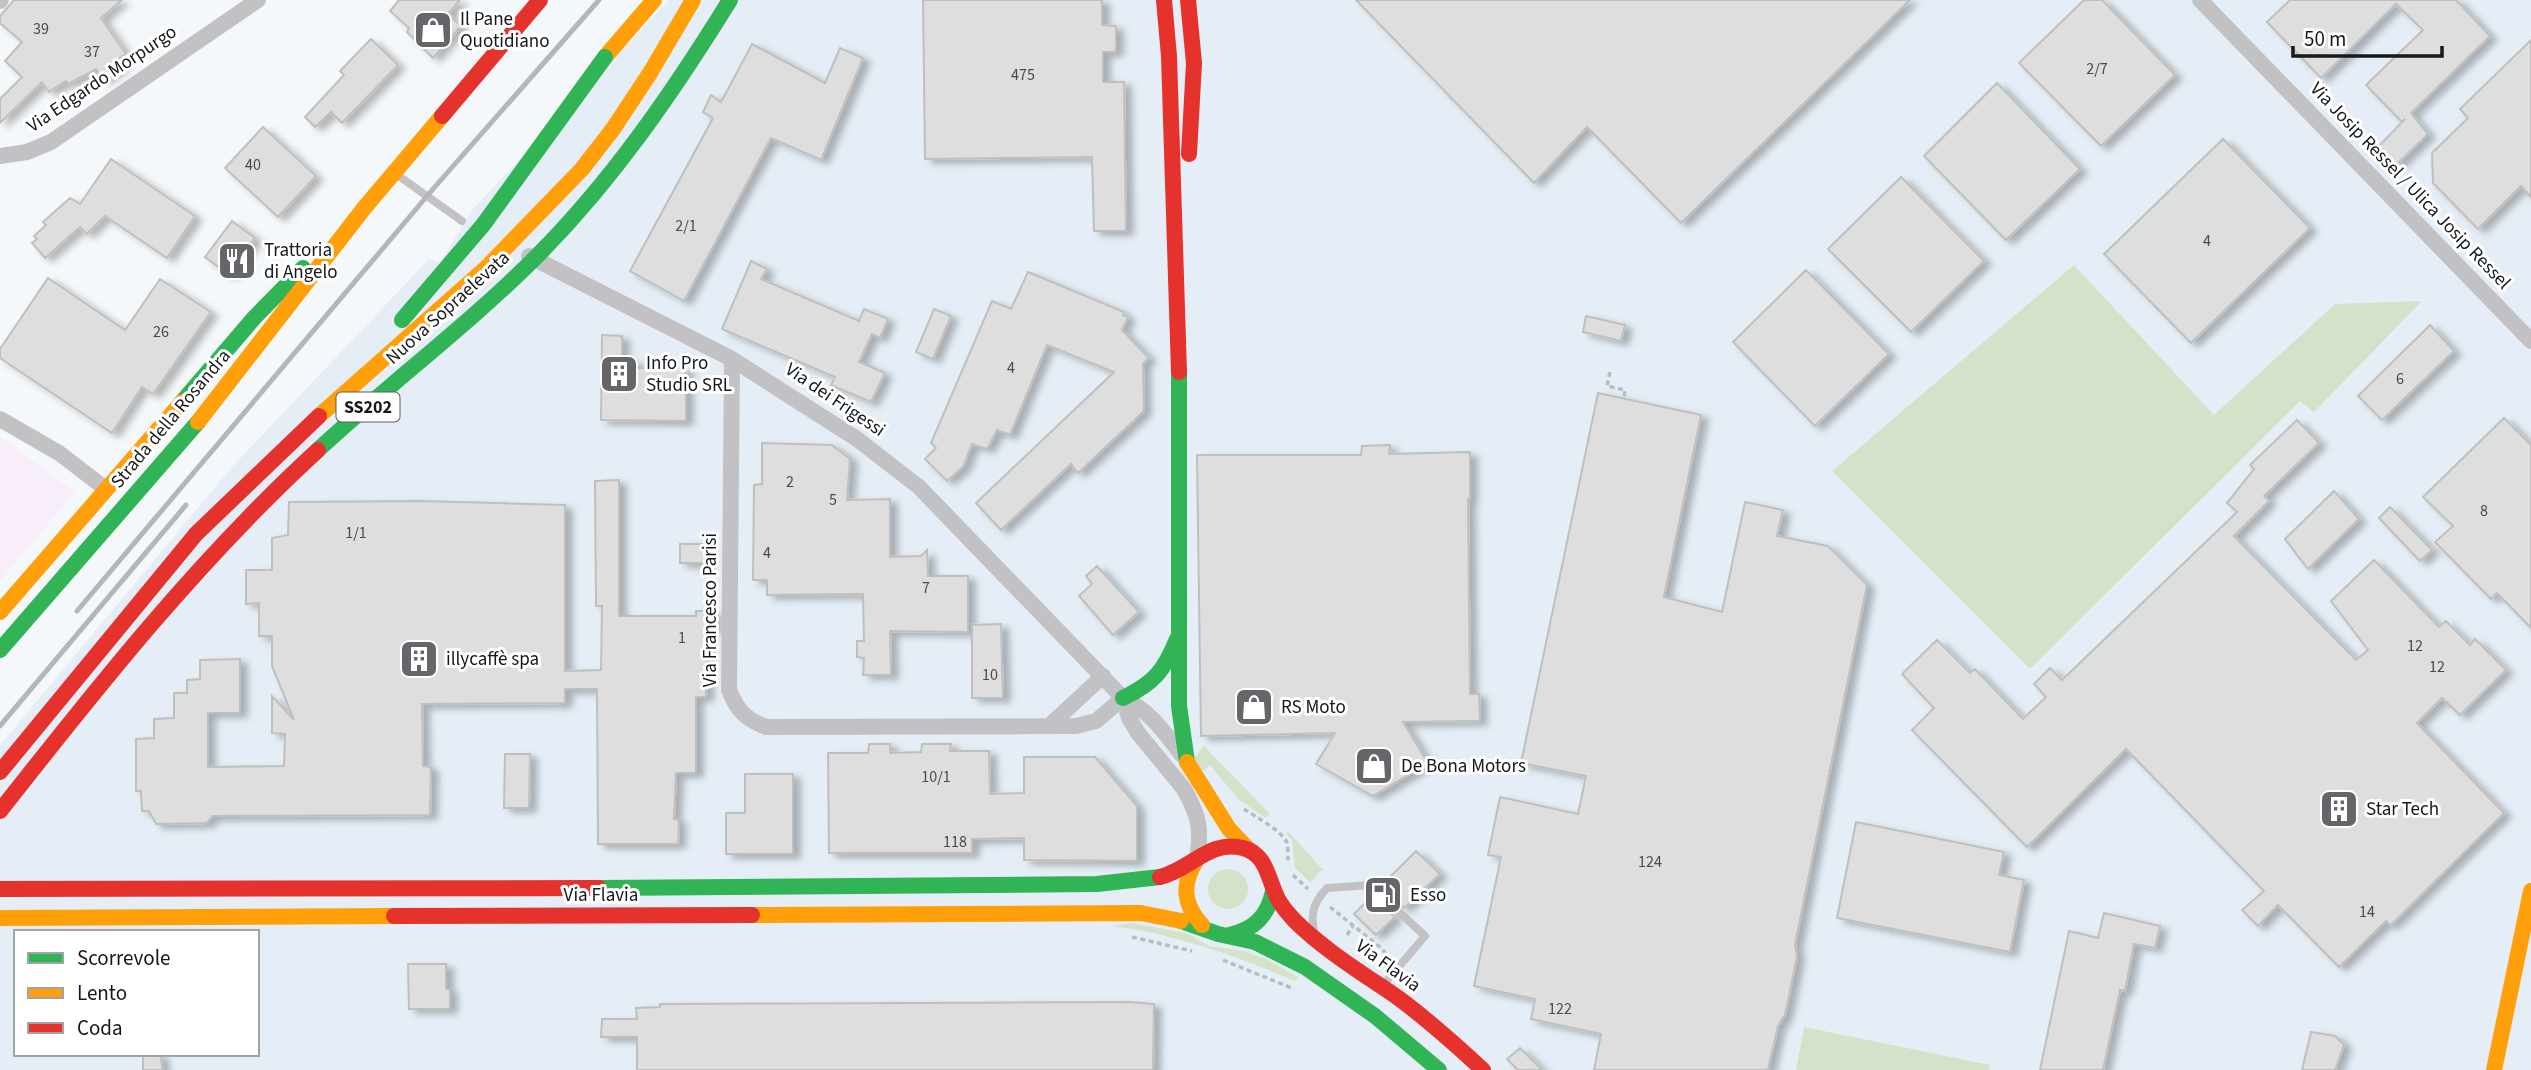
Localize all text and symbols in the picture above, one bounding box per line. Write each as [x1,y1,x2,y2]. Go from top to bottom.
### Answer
place label: Il Pane Quotidiano [460,6,550,55]
shop icon: Il Pane Quotidiano [412,9,454,51]
scale bar [2293,14,2442,58]
house number: 39 [33,18,49,40]
street label: Via Edgardo Morpurgo [22,19,182,139]
text: 50 m [2304,24,2346,54]
house number: 37 [84,41,100,63]
house number: 2/7 [2086,58,2108,80]
house number: 475 [1011,64,1035,86]
street label: Via Josip Ressel / Ulica Josip Ressel [2303,76,2517,296]
house number: 40 [245,154,261,176]
house number: 2/1 [675,215,697,237]
house number: 4 [2203,230,2211,252]
place label: Trattoria di Angelo [264,237,338,286]
restaurant icon: Trattoria di Angelo [216,240,258,282]
street label: Nuova Sopraelevata [380,245,516,371]
house number: 26 [153,321,169,343]
street label: Strada della Rosandra [105,344,237,494]
place label: Info Pro Studio SRL [646,350,732,399]
building icon: Info Pro Studio SRL [598,353,640,395]
street label: Via dei Frigessi [779,356,891,444]
house number: 4 [1007,357,1015,379]
house number: 6 [2396,368,2404,390]
road number: SS202 [336,393,400,422]
house number: 2 [786,471,794,493]
house number: 5 [829,489,837,511]
house number: 8 [2480,500,2488,522]
house number: 1/1 [345,522,367,544]
street label: Via Francesco Parisi [697,533,724,687]
house number: 4 [763,542,771,564]
house number: 7 [922,577,930,599]
house number: 1 [678,627,686,649]
house number: 12 [2407,635,2423,657]
building icon: illycaffè spa [398,638,440,680]
place label: illycaffè spa [446,646,539,673]
house number: 12 [2429,656,2445,678]
house number: 10 [982,664,998,686]
shop icon: RS Moto [1233,686,1275,728]
place label: RS Moto [1281,694,1346,721]
shop icon: De Bona Motors [1353,745,1395,787]
place label: De Bona Motors [1401,753,1526,780]
house number: 10/1 [921,766,951,788]
building icon: Star Tech [2318,788,2360,830]
place label: Star Tech [2366,796,2439,823]
house number: 118 [943,831,967,853]
house number: 124 [1638,851,1662,873]
fuel station icon: Esso [1362,874,1404,916]
street label: Via Flavia [564,882,638,909]
place label: Esso [1410,882,1446,909]
house number: 14 [2359,901,2375,923]
legend [14,930,259,1056]
street label: Via Flavia [1350,933,1426,999]
text: Scorrevole [77,943,171,973]
text: Lento [77,978,127,1008]
house number: 122 [1548,998,1572,1020]
text: Coda [77,1013,123,1043]

